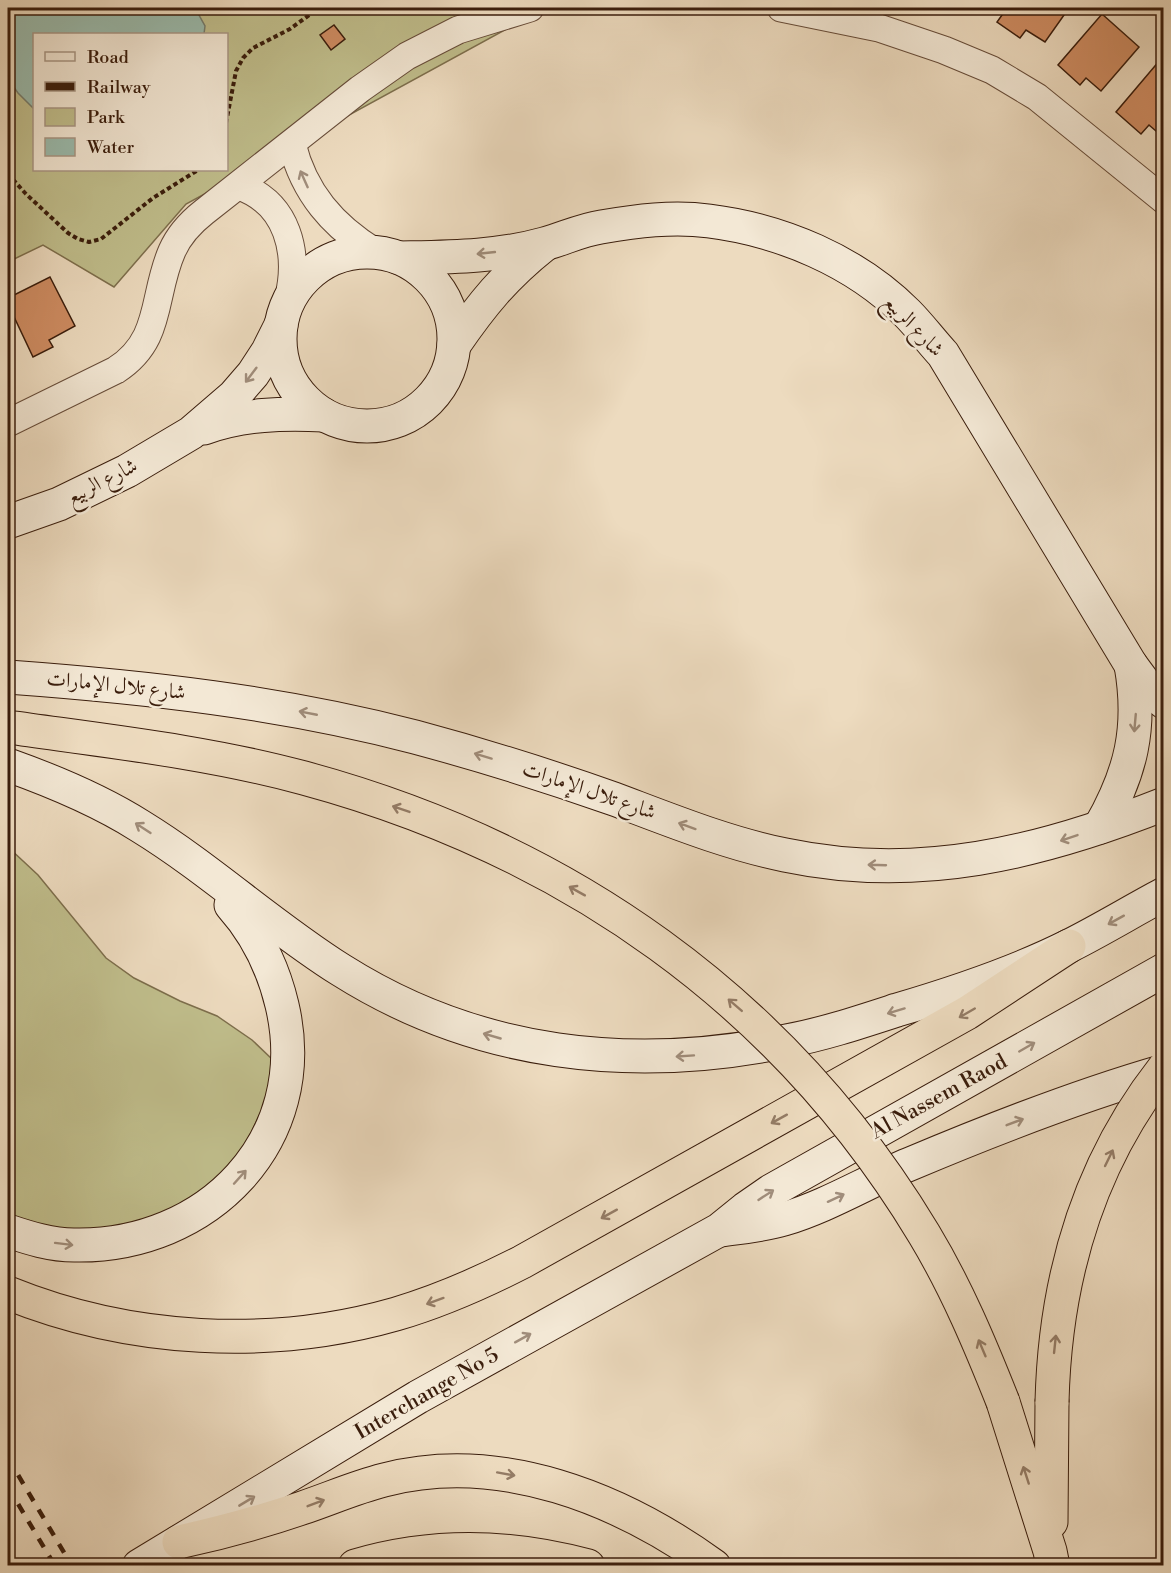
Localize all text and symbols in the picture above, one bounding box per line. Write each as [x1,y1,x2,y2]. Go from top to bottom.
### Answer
legend [33,33,228,171]
text: Road [87,46,130,69]
text: Railway [87,76,151,99]
text: Park [87,106,126,129]
text: Water [86,136,135,159]
one-way arrow [298,170,310,188]
one-way arrow [476,248,496,259]
street label: شارع الربيع [873,289,949,366]
one-way arrow [245,367,258,383]
street label: شارع الربيع [62,453,144,515]
street label: شارع تلال الإمارات [45,666,187,710]
one-way arrow [299,707,318,718]
one-way arrow [1129,713,1140,733]
one-way arrow [474,750,493,761]
street label: شارع تلال الإمارات [517,756,659,830]
one-way arrow [392,802,410,813]
one-way arrow [678,820,697,831]
one-way arrow [136,822,152,834]
one-way arrow [1060,833,1079,844]
one-way arrow [867,859,887,871]
one-way arrow [569,885,586,897]
one-way arrow [1108,914,1125,926]
one-way arrow [728,998,743,1012]
one-way arrow [887,1006,906,1017]
one-way arrow [959,1007,976,1019]
one-way arrow [483,1030,502,1041]
one-way arrow [1018,1041,1035,1053]
street label: Al Nassem Raod [865,1049,1012,1146]
one-way arrow [676,1050,696,1061]
one-way arrow [771,1113,788,1125]
one-way arrow [1005,1115,1024,1126]
one-way arrow [1103,1149,1115,1167]
one-way arrow [233,1170,247,1185]
one-way arrow [757,1189,774,1201]
one-way arrow [826,1192,844,1204]
one-way arrow [600,1209,618,1220]
one-way arrow [54,1239,74,1250]
one-way arrow [426,1296,444,1307]
one-way arrow [514,1332,532,1343]
one-way arrow [1050,1335,1061,1354]
one-way arrow [975,1339,987,1357]
street label: Interchange No 5 [350,1342,504,1446]
one-way arrow [1020,1466,1031,1485]
one-way arrow [495,1469,515,1480]
one-way arrow [238,1494,255,1506]
one-way arrow [306,1497,324,1508]

